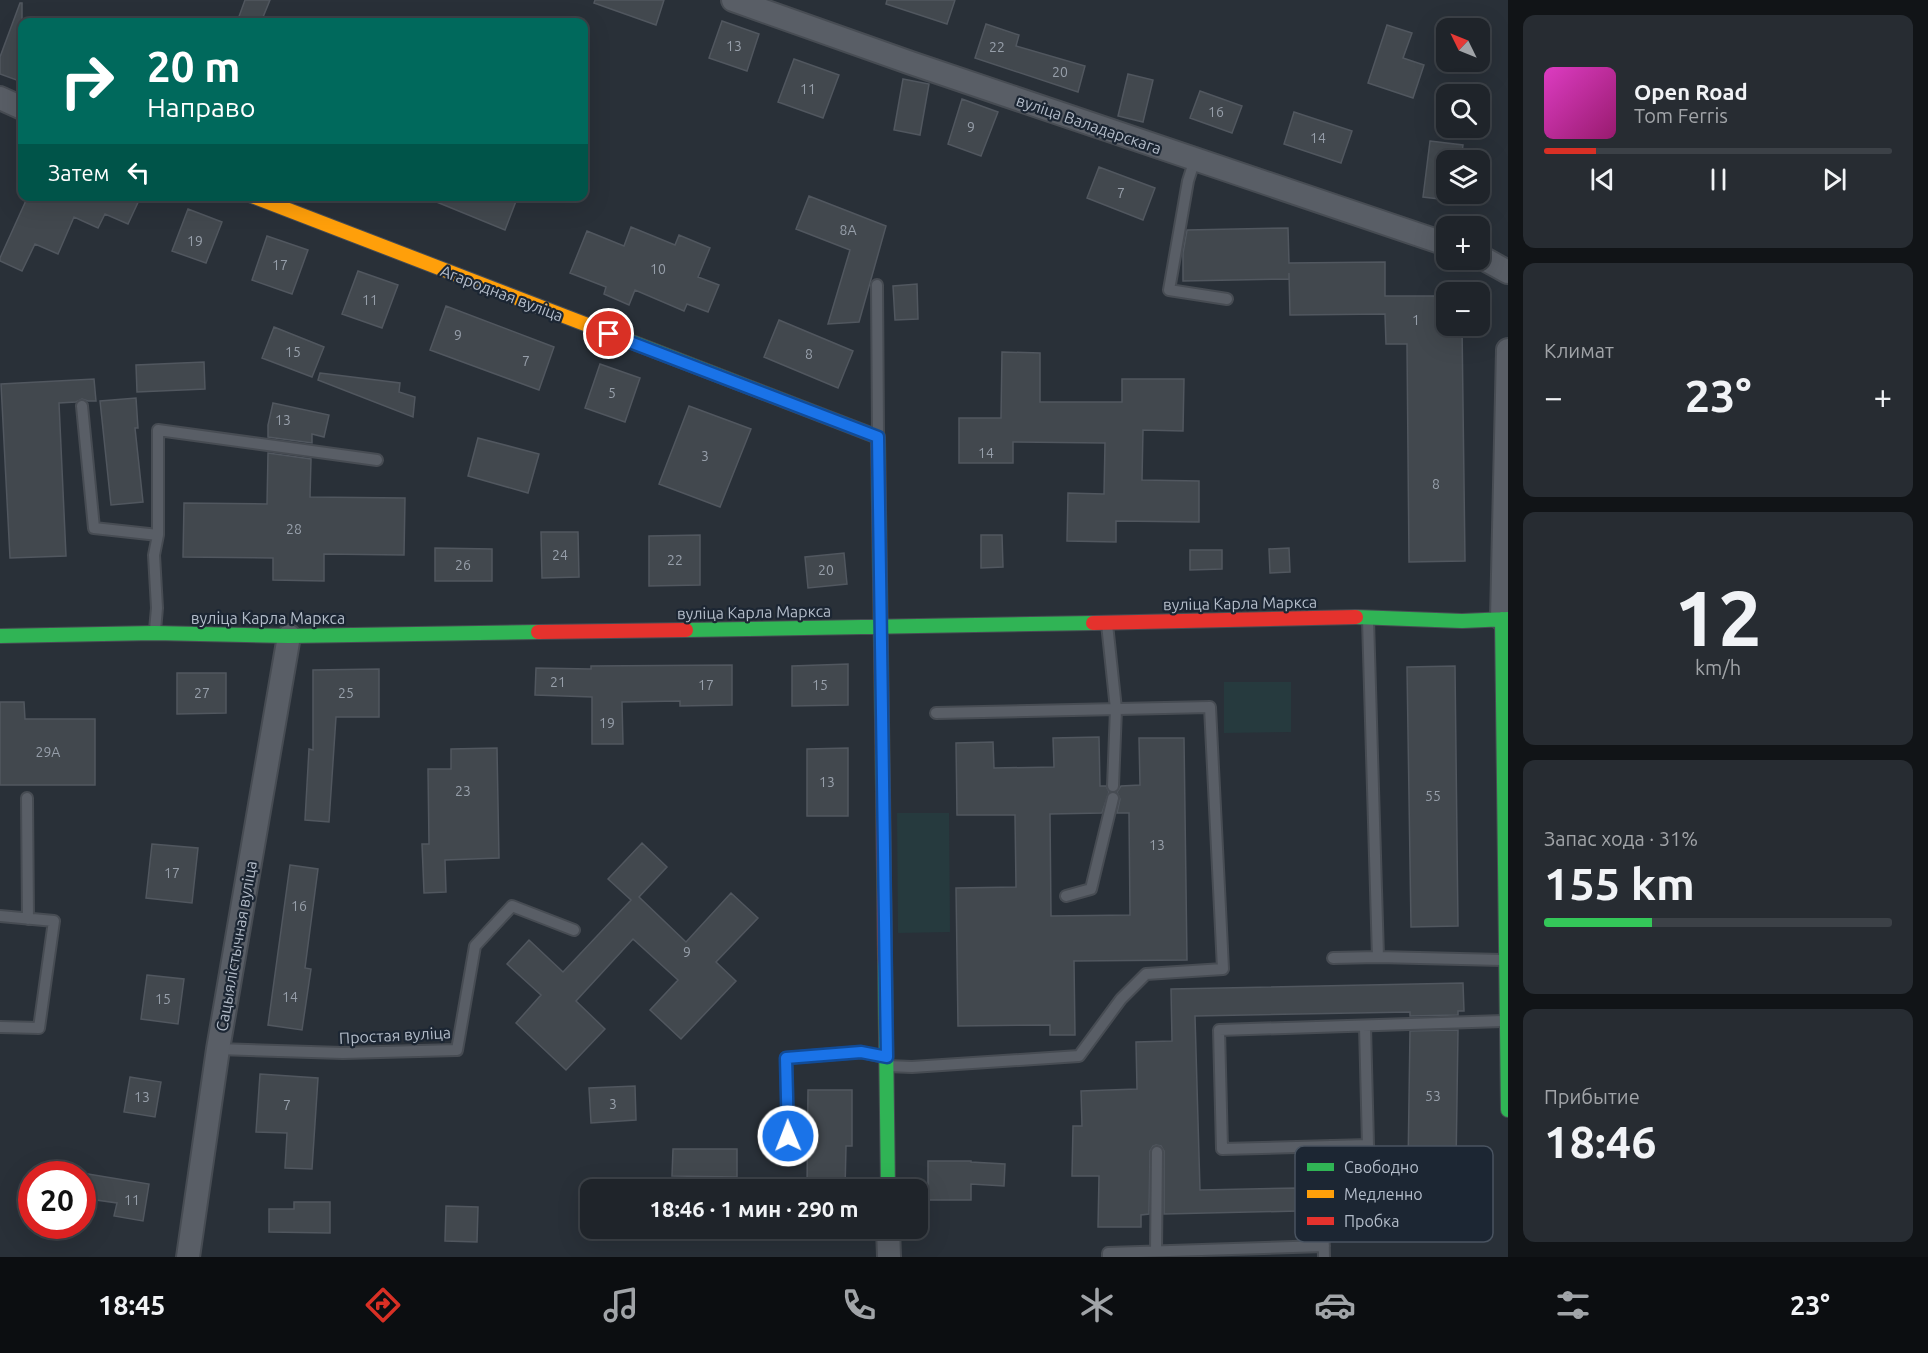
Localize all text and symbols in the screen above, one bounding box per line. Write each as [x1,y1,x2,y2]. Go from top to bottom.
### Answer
north arrow [1436,18,1490,72]
map controls [1436,18,1490,336]
house number: 13 [726,38,742,54]
house number: 22 [989,39,1005,55]
icon: right [48,42,126,120]
text: 20 m [147,43,241,90]
house number: 20 [1052,64,1068,80]
text: Open Road [1634,79,1748,104]
house number: 11 [800,81,816,97]
button: search [1436,84,1490,138]
street label: вуліца Валадарскага [1014,91,1164,157]
text: Направо [147,92,256,122]
house number: 16 [1208,104,1224,120]
text: Tom Ferris [1634,104,1728,127]
house number: 9 [967,119,975,135]
house number: 14 [1310,130,1326,146]
button: layers [1436,150,1490,204]
icon: left [122,156,155,189]
text: Затем [48,160,110,185]
icon: previous [1586,163,1619,196]
icon: pause [1702,163,1735,196]
icon: next [1818,163,1851,196]
house number: 7 [1117,185,1125,201]
button: + [1436,216,1490,270]
house number: 8А [840,222,857,238]
house number: 19 [187,233,203,249]
house number: 17 [272,257,288,273]
street label: Агародная вуліца [438,261,566,325]
house number: 10 [650,261,666,277]
button: − [1436,282,1490,336]
house number: 11 [362,292,378,308]
pin [583,308,634,359]
house number: 1 [1412,312,1420,328]
icon: arrive [592,317,625,350]
house number: 9 [454,327,462,343]
text: Климат [1544,339,1614,362]
house number: 15 [285,344,301,360]
house number: 8 [805,346,813,362]
house number: 7 [522,353,530,369]
text: 23° [1685,370,1751,421]
text: − [1544,378,1563,415]
text: + [1873,378,1892,415]
house number: 5 [608,385,616,401]
house number: 13 [275,412,291,428]
house number: 14 [978,445,994,461]
house number: 3 [701,448,709,464]
house number: 8 [1432,476,1440,492]
house number: 28 [286,521,302,537]
house number: 24 [552,547,568,563]
house number: 22 [667,552,683,568]
house number: 26 [455,557,471,573]
house number: 20 [818,562,834,578]
text: 12 [1674,573,1762,661]
street label: вуліца Карла Маркса [1163,593,1317,613]
street label: вуліца Карла Маркса [677,602,831,622]
street label: вуліца Карла Маркса [191,609,345,627]
text: km/h [1695,656,1741,679]
house number: 21 [550,674,566,690]
house number: 17 [698,677,714,693]
house number: 15 [812,677,828,693]
house number: 27 [194,685,210,701]
house number: 25 [338,685,354,701]
house number: 19 [599,715,615,731]
house number: 29А [36,744,60,760]
house number: 13 [819,774,835,790]
house number: 23 [455,783,471,799]
house number: 55 [1425,788,1441,804]
text: Запас хода · 31% [1544,827,1698,850]
house number: 13 [1149,837,1165,853]
text: 155 km [1544,858,1695,909]
street label: Сацыялістычная вуліца [212,859,260,1033]
house number: 17 [164,865,180,881]
house number: 16 [291,898,307,914]
house number: 9 [683,944,691,960]
house number: 14 [282,989,298,1005]
house number: 15 [155,991,171,1007]
street label: Простая вуліца [339,1023,451,1047]
text: Прибытие [1544,1085,1640,1108]
house number: 53 [1425,1088,1441,1104]
house number: 13 [134,1089,150,1105]
house number: 3 [609,1096,617,1112]
house number: 7 [283,1097,291,1113]
position arrow [756,1104,820,1168]
text: 18:46 [1544,1116,1657,1167]
legend [1295,1146,1493,1242]
text: Свободно [1344,1158,1419,1176]
speed limit sign: 20 [18,1161,96,1239]
text: Медленно [1344,1185,1423,1203]
house number: 11 [124,1192,140,1208]
text: 18:46 · 1 мин · 290 m [650,1196,858,1221]
text: Пробка [1344,1212,1400,1230]
icon: directions [362,1284,404,1326]
icon: music [600,1284,642,1326]
icon: phone [838,1284,880,1326]
icon: climate [1076,1284,1118,1326]
icon: car [1314,1284,1356,1326]
icon: filters [1552,1284,1594,1326]
text: 18:45 [98,1290,166,1320]
text: 23° [1790,1290,1830,1320]

